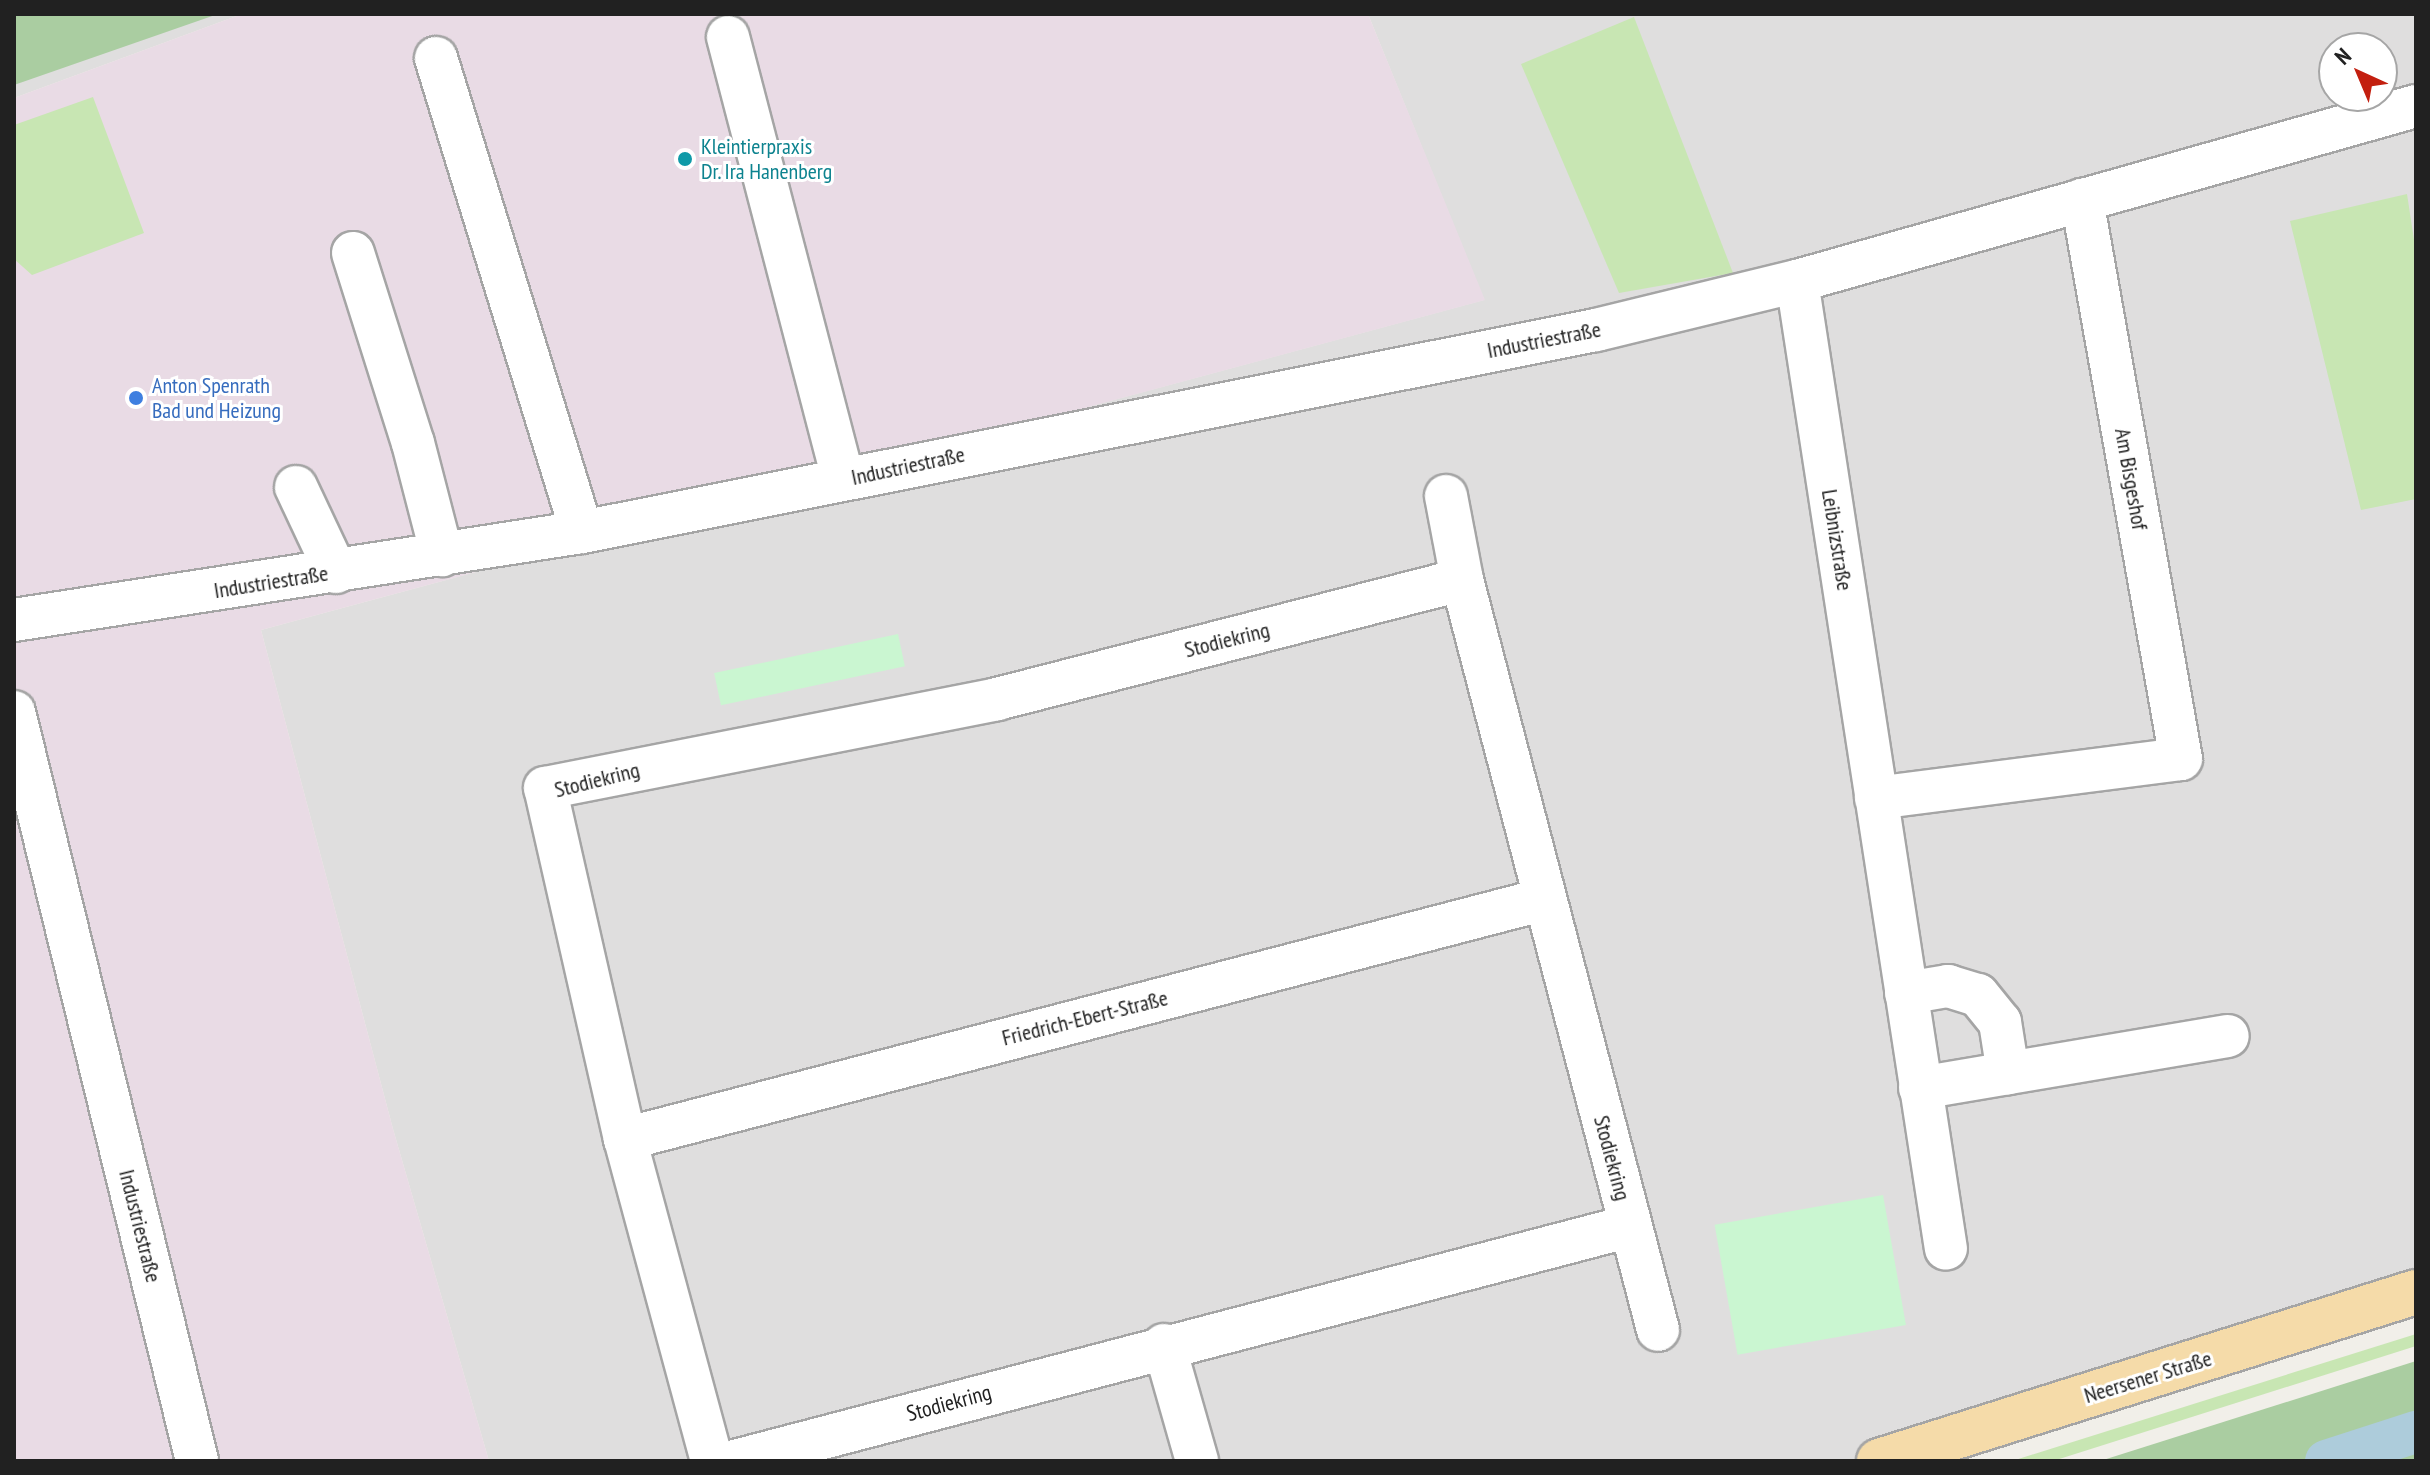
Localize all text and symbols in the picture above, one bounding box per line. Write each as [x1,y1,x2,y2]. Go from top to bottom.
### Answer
north arrow [2318,32,2398,112]
text: N [2329,42,2357,70]
place label: Kleintierpraxis Dr. Ira Hanenberg [701,133,834,184]
marker: Kleintierpraxis Dr. Ira Hanenberg [676,150,694,168]
street label: Industriestraße [1485,316,1603,364]
place label: Anton Spenrath Bad und Heizung [152,372,281,424]
marker: Anton Spenrath Bad und Heizung [127,389,145,407]
street label: Am Bisgeshof [2109,426,2153,532]
street label: Industriestraße [849,441,967,491]
street label: Leibnizstraße [1816,488,1858,592]
street label: Industriestraße [212,560,330,604]
street label: Stodiekring [1182,617,1272,663]
street label: Stodiekring [552,757,642,803]
street label: Friedrich-Ebert-Straße [999,985,1171,1051]
street label: Stodiekring [1588,1113,1636,1203]
street label: Industriestraße [113,1167,167,1285]
street label: Neersener Straße [2081,1345,2215,1409]
street label: Stodiekring [904,1379,994,1427]

